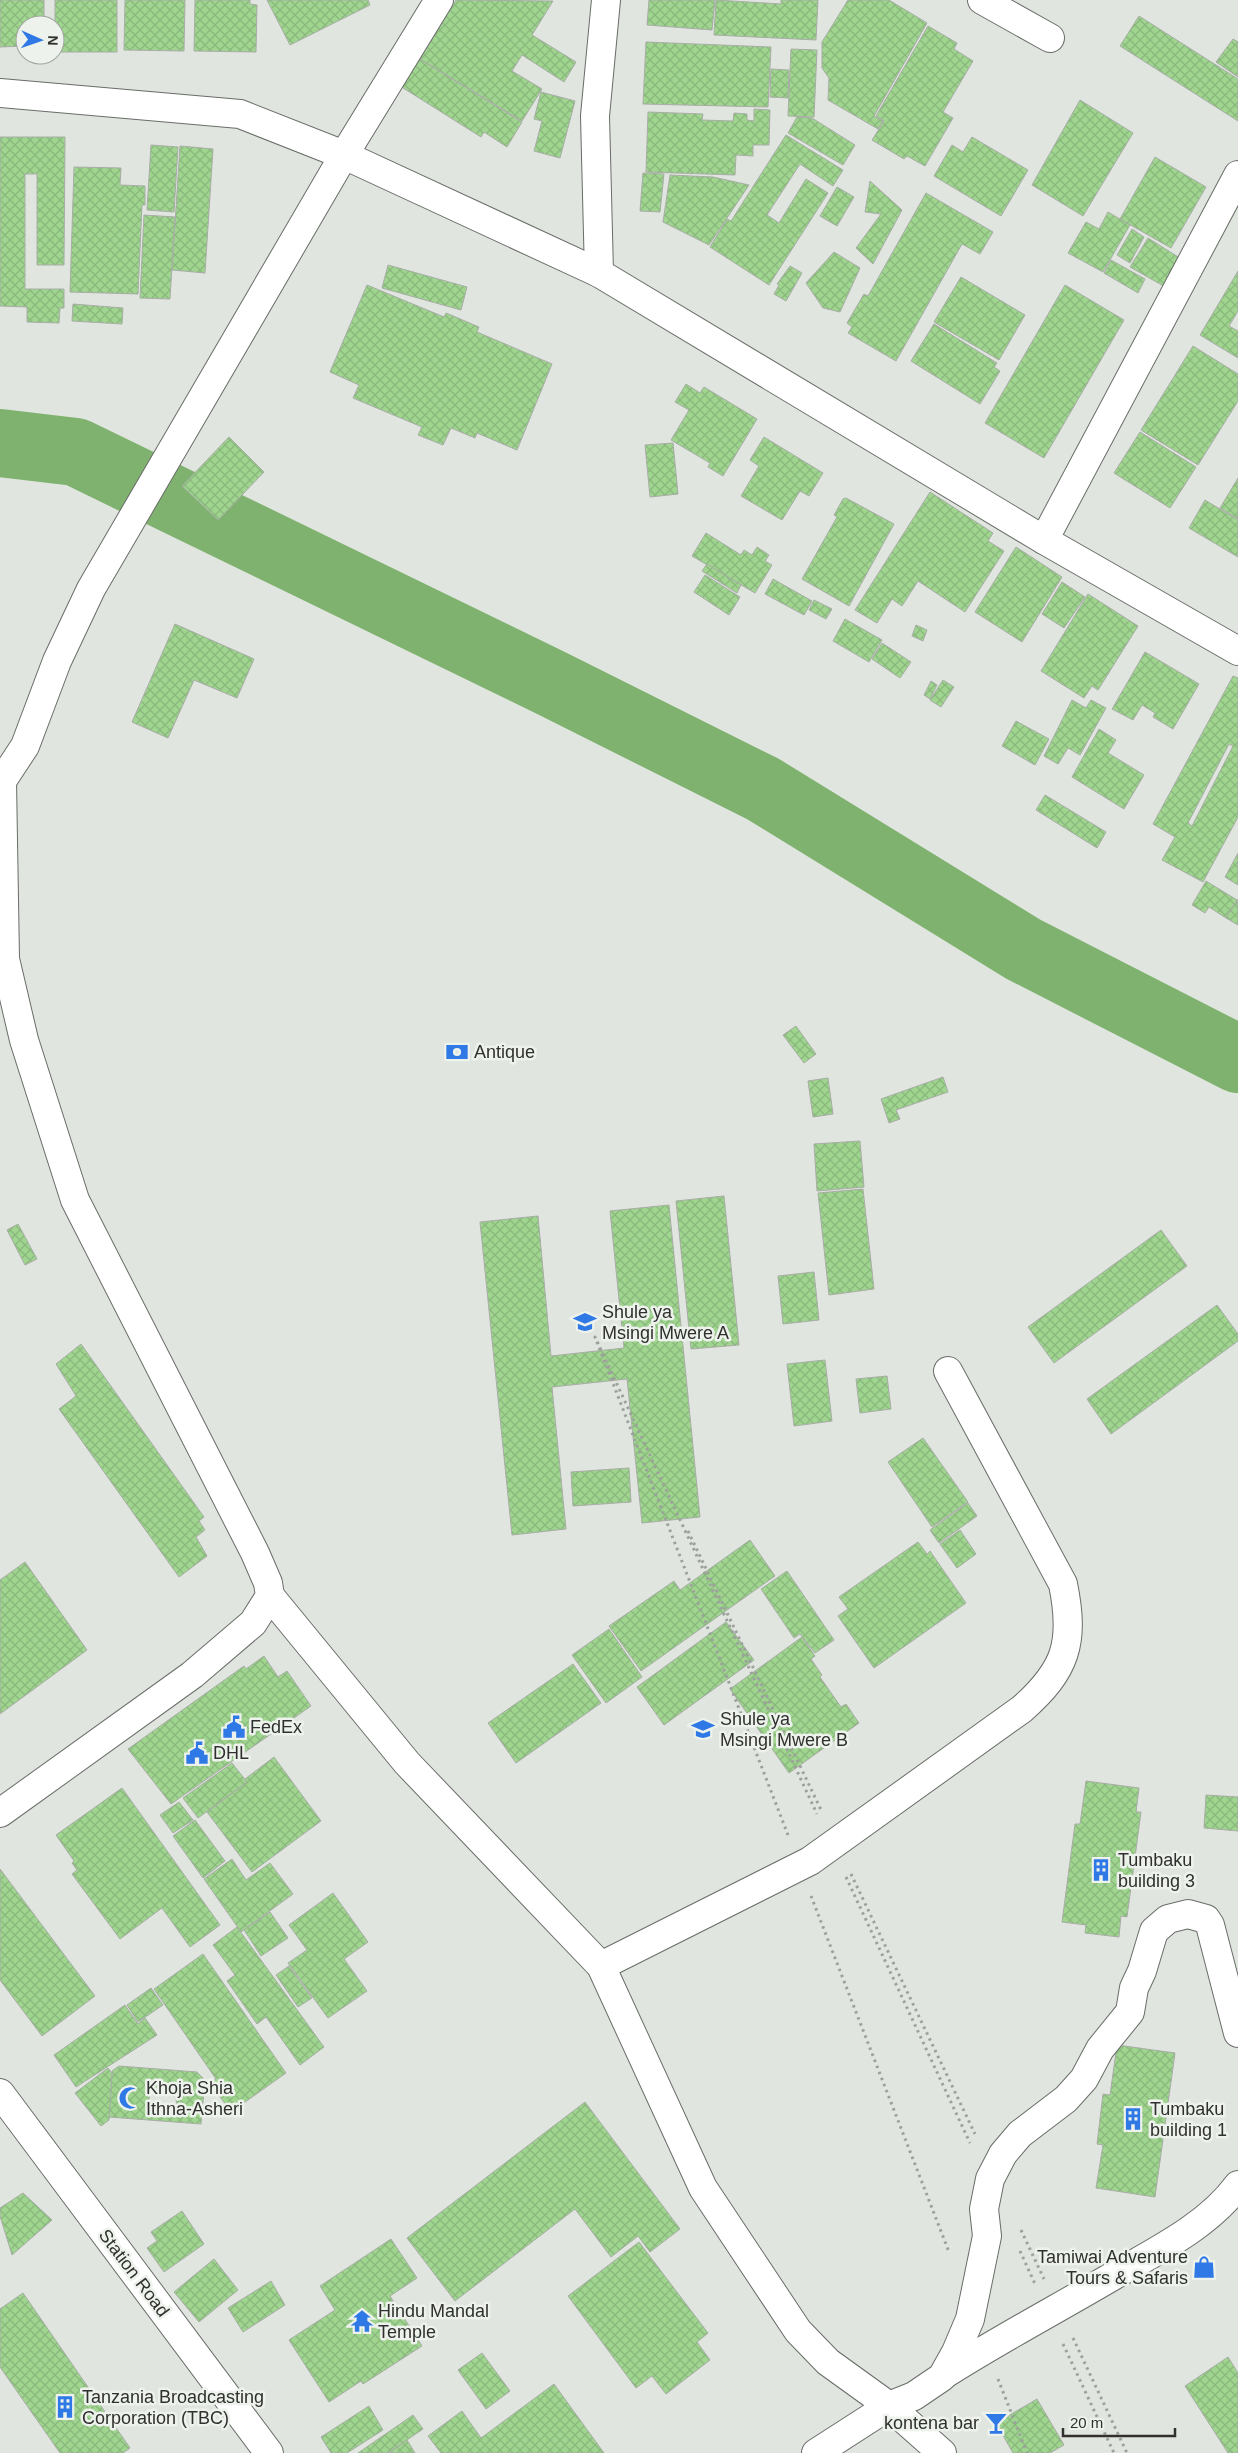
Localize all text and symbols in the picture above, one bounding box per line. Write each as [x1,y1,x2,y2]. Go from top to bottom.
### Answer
north arrow [15,15,65,65]
text: N [45,35,61,46]
bank icon: Antique [444,1039,470,1065]
place label: Antique [474,1042,535,1062]
place label: Shule ya Msingi Mwere A [602,1302,729,1343]
school or university icon: Shule ya Msingi Mwere A [572,1309,598,1335]
place label: Shule ya Msingi Mwere B [720,1709,848,1750]
public building icon: FedEx [221,1714,247,1740]
school or university icon: Shule ya Msingi Mwere B [690,1716,716,1742]
place label: FedEx [250,1717,302,1737]
public building icon: DHL [184,1740,210,1766]
place label: DHL [213,1743,249,1763]
place label: Tumbaku building 3 [1118,1850,1195,1891]
building icon: Tumbaku building 3 [1088,1857,1114,1883]
place label: Khoja Shia Ithna-Asheri [146,2078,243,2119]
mosque icon: Khoja Shia Ithna-Asheri [117,2085,143,2111]
place label: Tumbaku building 1 [1150,2099,1227,2140]
building icon: Tumbaku building 1 [1120,2106,1146,2132]
street label: Station Road [95,2225,173,2321]
place label: Tamiwai Adventure Tours & Safaris [1037,2247,1188,2288]
shop icon: Tamiwai Adventure Tours & Safaris [1191,2254,1217,2280]
place label: Hindu Mandal Temple [378,2301,489,2342]
temple icon: Hindu Mandal Temple [349,2308,375,2334]
place label: Tanzania Broadcasting Corporation (TBC) [82,2387,264,2428]
building icon: Tanzania Broadcasting Corporation (TBC) [52,2394,78,2420]
scale bar [1063,2406,1176,2438]
bar icon: kontena bar [983,2410,1009,2436]
place label: kontena bar [884,2413,979,2433]
text: 20 m [1070,2414,1103,2431]

